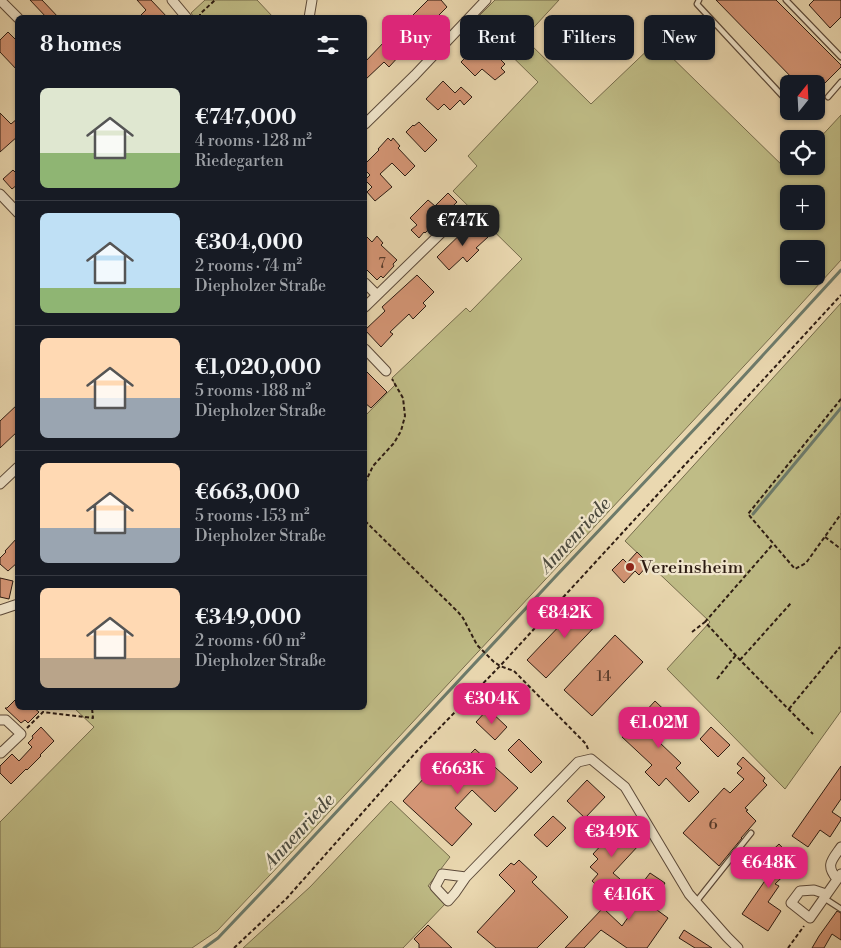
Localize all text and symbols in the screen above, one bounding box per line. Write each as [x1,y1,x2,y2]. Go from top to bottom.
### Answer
chip: Buy [382,15,450,60]
chip: Rent [460,15,534,60]
chip: Filters [544,15,634,60]
chip: New [644,15,715,60]
icon: filters [314,31,342,59]
text: 8 homes [40,32,122,58]
north arrow [780,75,825,120]
map controls [780,75,825,285]
text: €747,000 [195,105,297,131]
icon: home [80,108,140,168]
button: locate [780,130,825,175]
text: 4 rooms · 128 m² [195,131,312,151]
text: Riedegarten [195,151,283,171]
button: + [780,185,825,230]
pin: €747K [428,204,498,247]
text: €747K [437,211,489,231]
text: €304,000 [195,230,303,256]
icon: home [80,233,140,293]
button: − [780,240,825,285]
house number: 7 [378,254,386,273]
text: 2 rooms · 74 m² [195,256,302,276]
text: Diepholzer Straße [195,276,326,296]
text: €1,020,000 [195,355,321,381]
icon: home [80,358,140,418]
text: 5 rooms · 188 m² [195,381,311,401]
text: Diepholzer Straße [195,401,326,421]
text: €663,000 [195,480,300,506]
icon: home [80,483,140,543]
water label: Annenriede [533,492,616,579]
text: 5 rooms · 153 m² [195,506,310,526]
text: Diepholzer Straße [195,526,326,546]
place label: Vereinsheim [639,556,743,579]
marker: Vereinsheim [624,561,636,573]
pin: €842K [530,596,600,639]
text: €842K [538,603,592,623]
text: €349,000 [195,605,301,631]
icon: home [80,608,140,668]
text: 2 rooms · 60 m² [195,631,306,651]
text: Diepholzer Straße [195,651,326,671]
house number: 14 [597,667,611,686]
pin: €304K [457,682,527,725]
text: €304K [464,689,520,709]
pin: €1.02M [618,706,700,749]
text: €1.02M [630,713,688,733]
pin: €663K [423,752,493,795]
text: €663K [431,759,485,779]
water label: Annenriede [257,788,340,875]
house number: 6 [708,815,718,834]
pin: €349K [577,816,647,858]
text: €349K [585,822,639,842]
pin: €648K [734,846,804,889]
text: €648K [742,853,796,873]
pin: €416K [594,878,664,921]
text: €416K [603,885,655,905]

